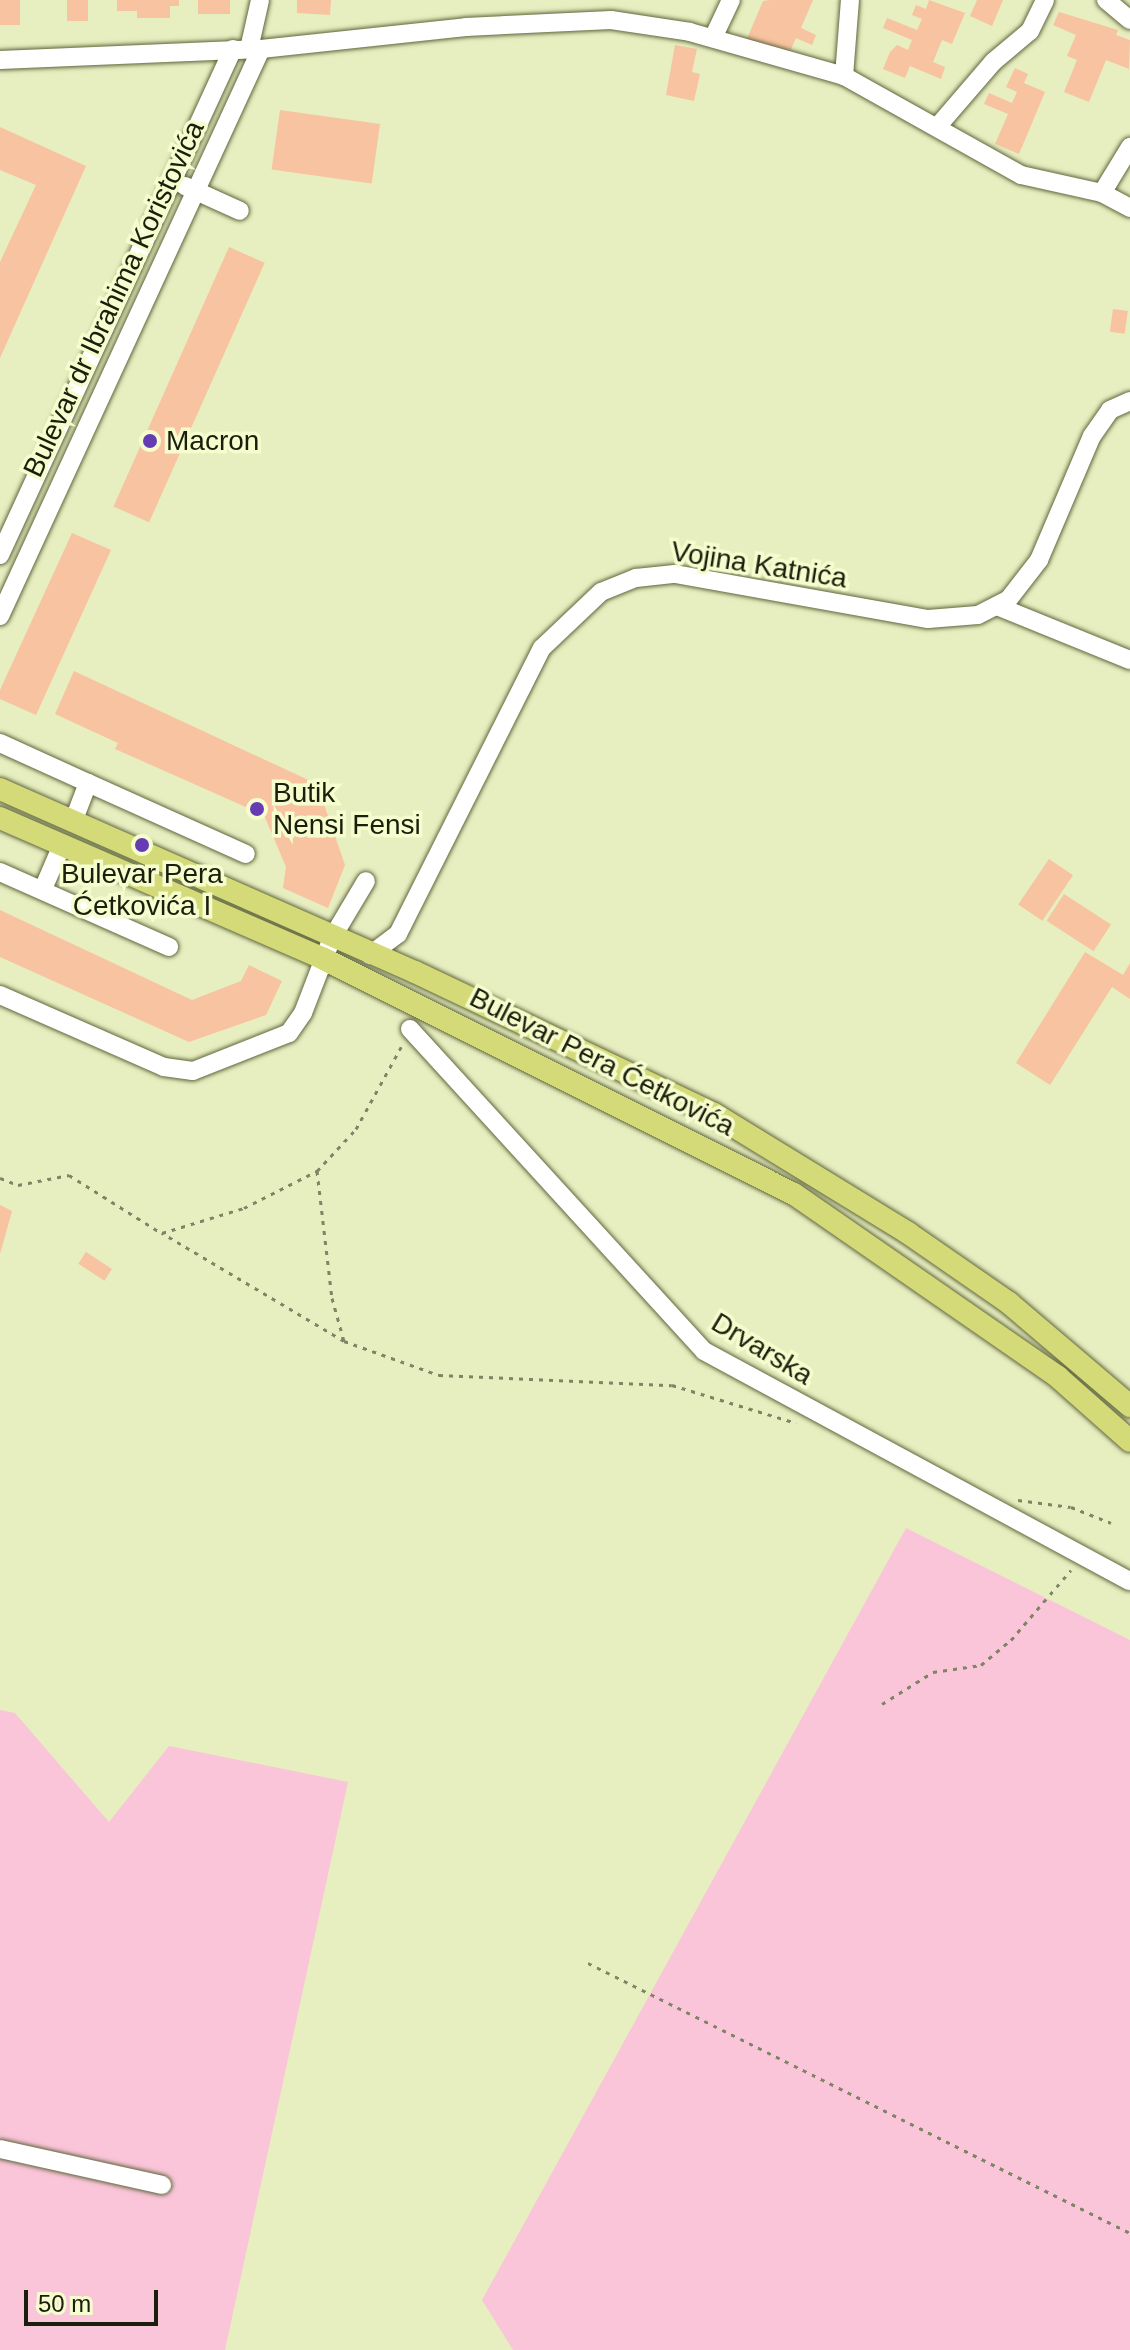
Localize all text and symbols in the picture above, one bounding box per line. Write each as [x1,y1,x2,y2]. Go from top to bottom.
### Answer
street label: Bulevar dr Ibrahima Koristovića [17,116,211,482]
place label: Macron [166,424,259,458]
marker: Macron [141,432,159,450]
street label: Vojina Katnića [669,535,849,595]
place label: Butik Nensi Fensi [273,776,421,842]
marker: Butik Nensi Fensi [248,800,266,818]
marker: Bulevar Pera Ćetkovića I [133,836,151,854]
place label: Bulevar Pera Ćetkovića I [61,857,223,923]
street label: Bulevar Pera Ćetkovića [464,981,740,1143]
street label: Drvarska [705,1306,819,1392]
scale bar [28,2274,162,2324]
text: 50 m [38,2290,91,2317]

